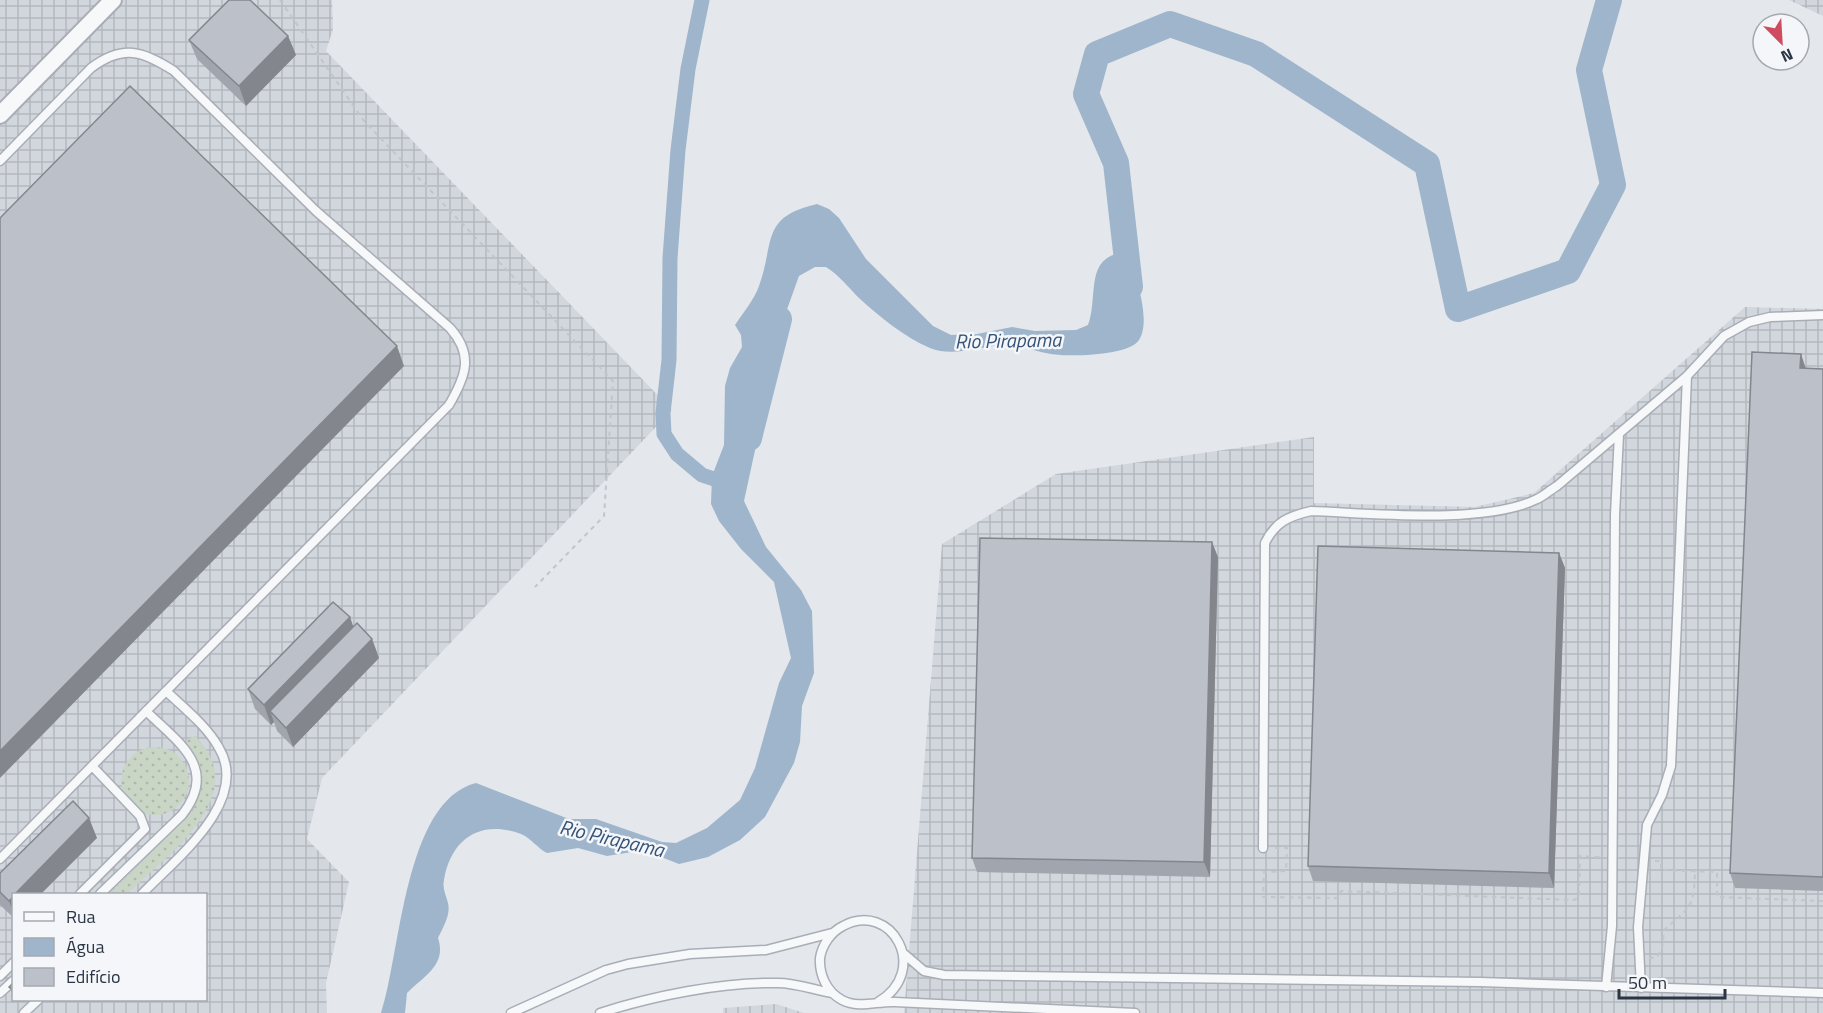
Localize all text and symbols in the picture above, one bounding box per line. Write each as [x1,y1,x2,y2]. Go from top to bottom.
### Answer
north arrow [1751,12,1811,72]
text: N [1777,42,1797,69]
water label: Rio Pirapama [955,324,1062,356]
water label: Rio Pirapama [557,811,668,865]
legend [12,893,207,1001]
text: Rua [66,903,96,930]
text: Água [66,933,104,960]
scale bar [1619,962,1726,1000]
text: Edifício [66,963,120,990]
text: 50 m [1628,969,1667,996]

